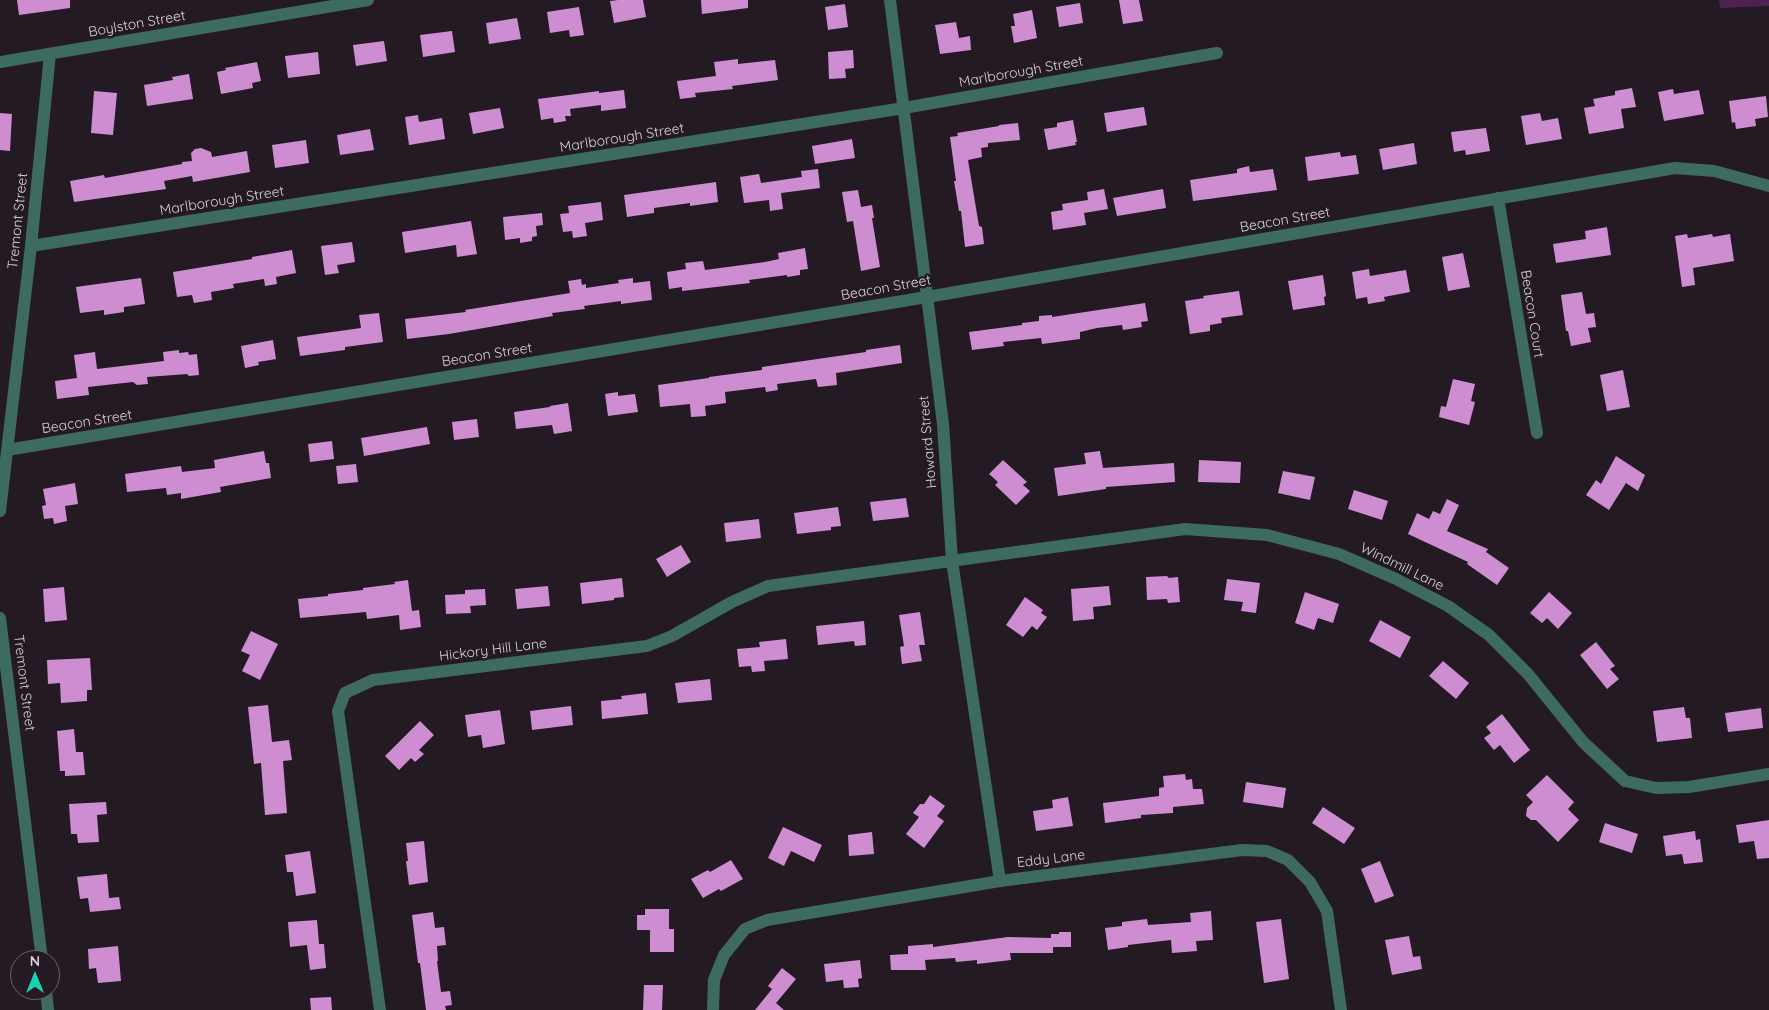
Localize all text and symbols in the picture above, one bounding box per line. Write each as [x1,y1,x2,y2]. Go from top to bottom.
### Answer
street label: Boylston Street [87,7,187,41]
street label: Marlborough Street [958,53,1084,91]
street label: Marlborough Street [559,120,685,156]
street label: Tremont Street [5,172,31,270]
street label: Marlborough Street [159,183,285,219]
street label: Beacon Street [1239,204,1331,236]
street label: Beacon Court [1517,269,1547,359]
street label: Beacon Street [840,272,932,304]
street label: Beacon Street [441,340,533,370]
street label: Howard Street [916,395,940,489]
street label: Beacon Street [41,407,133,437]
street label: Windmill Lane [1357,539,1447,595]
street label: Tremont Street [10,634,38,732]
street label: Hickory Hill Lane [438,635,548,665]
street label: Eddy Lane [1016,846,1086,872]
north arrow [10,950,60,1000]
text: N [30,952,40,970]

